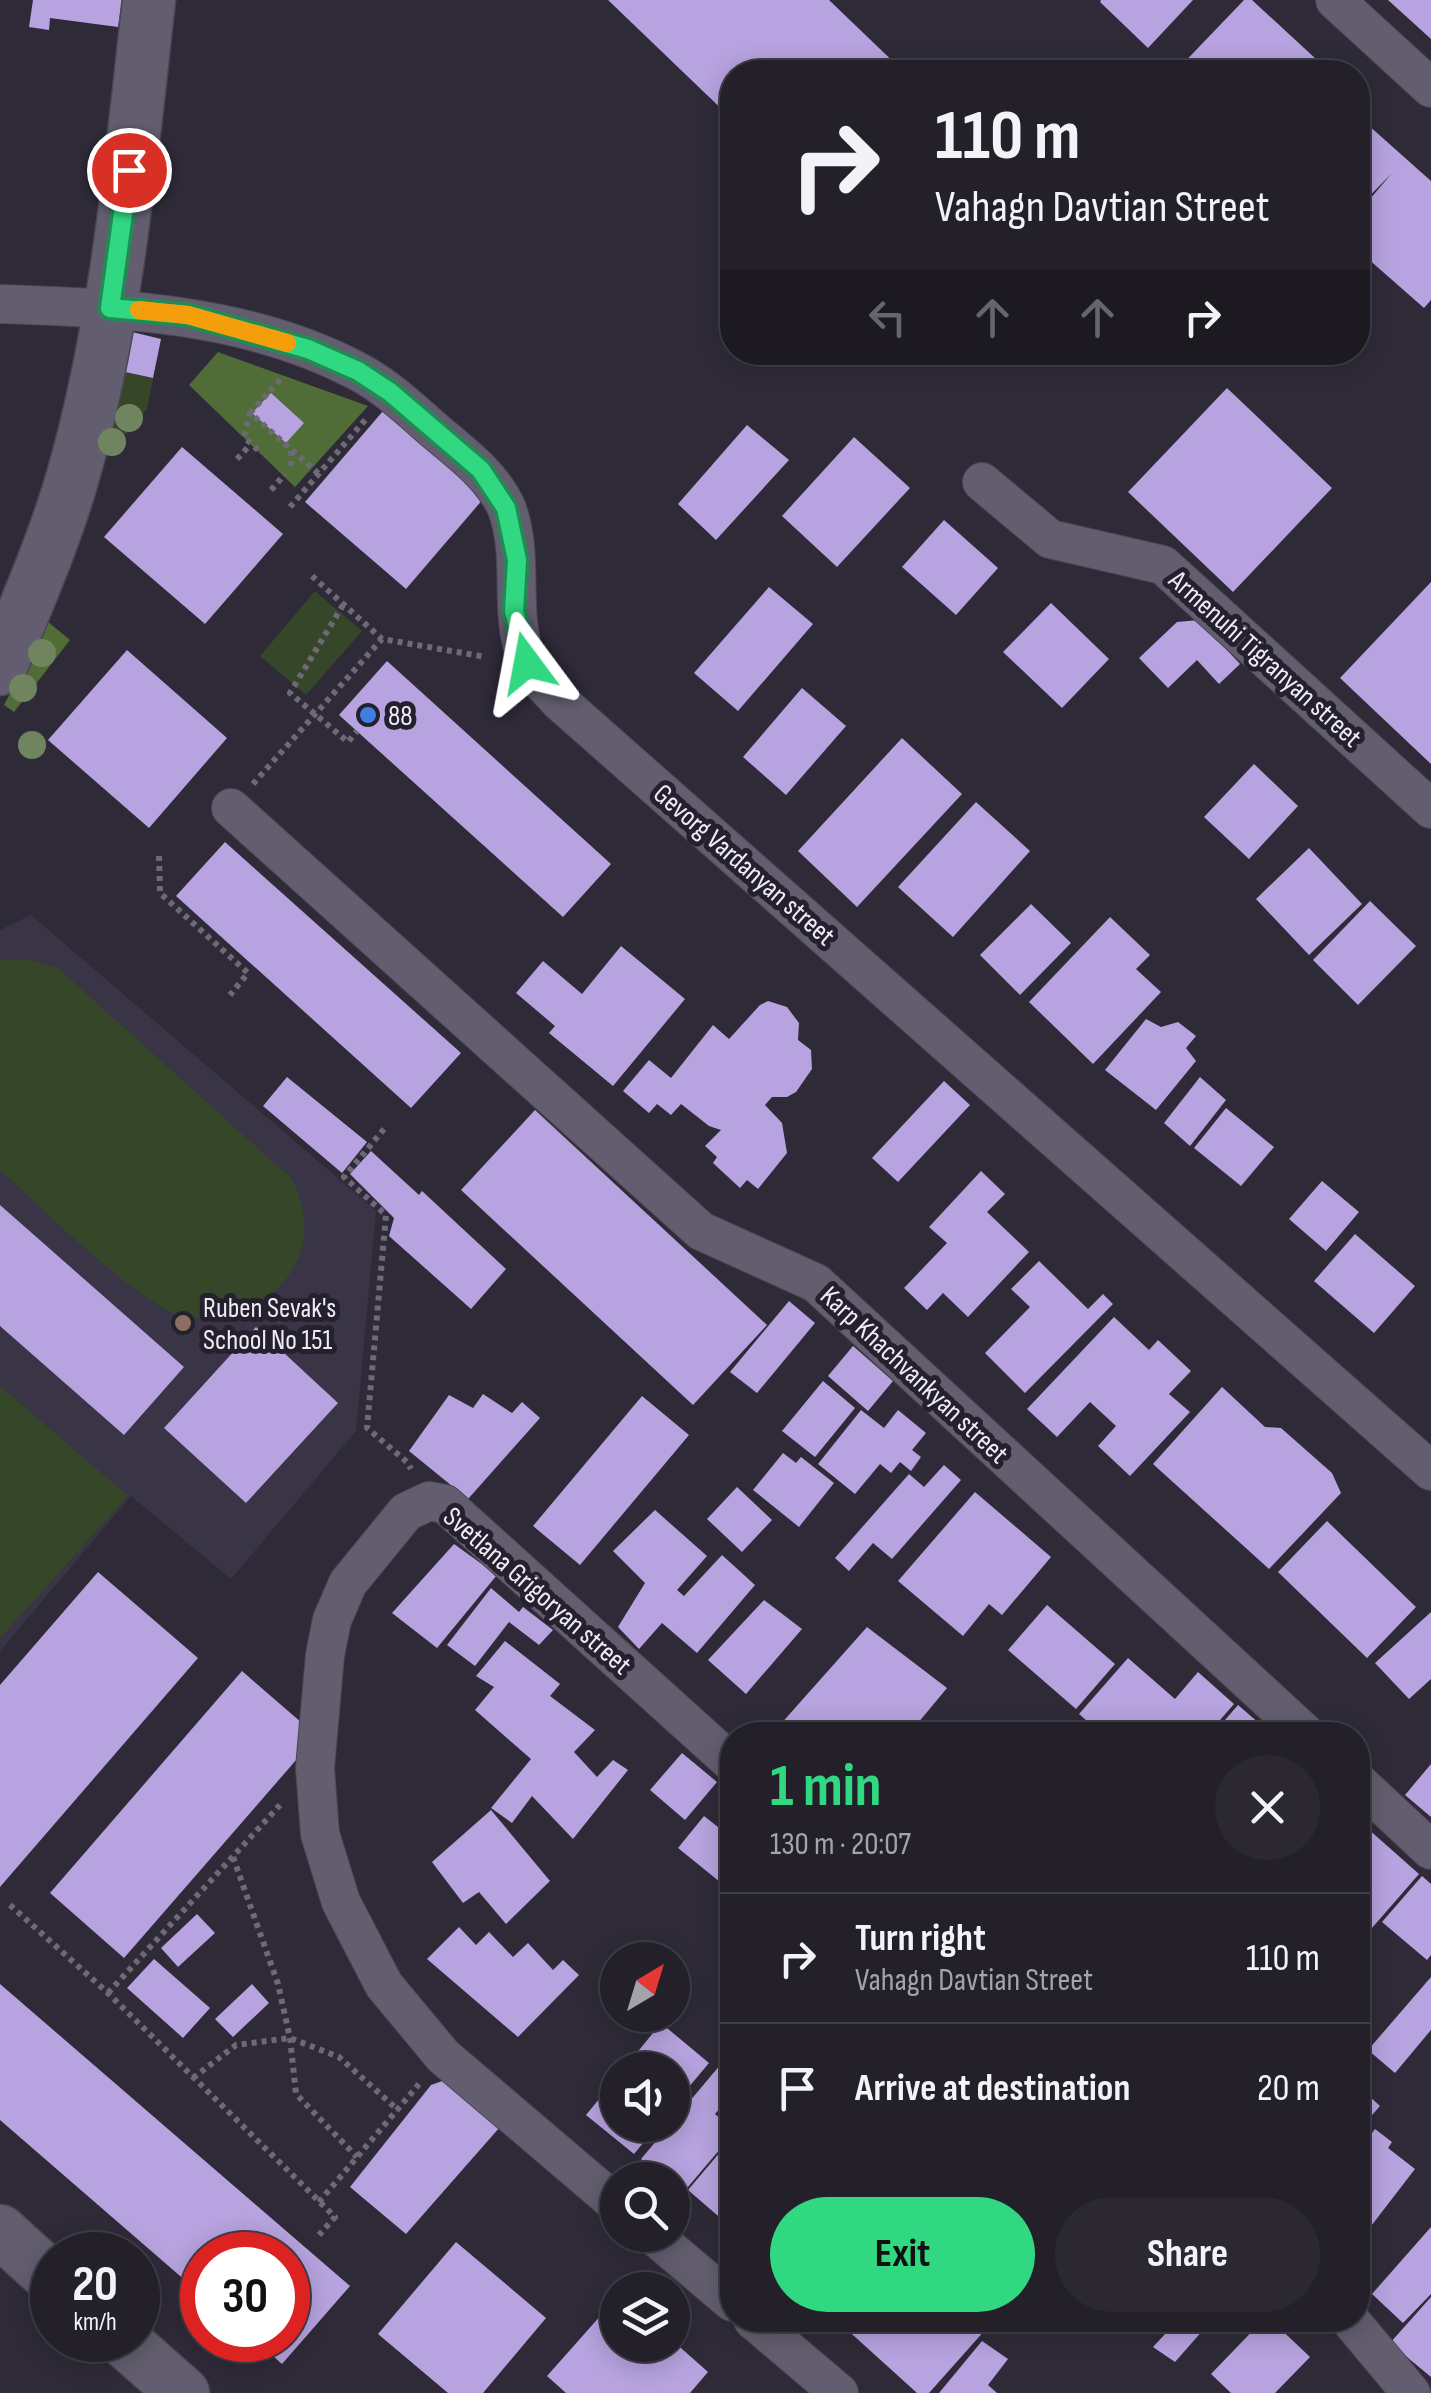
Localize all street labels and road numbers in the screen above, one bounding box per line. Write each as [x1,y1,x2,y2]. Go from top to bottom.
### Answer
street label: Armenuhi Tigranyan street [1161,563,1368,754]
street label: Gevorg Vardanyan street [647,777,841,953]
street label: Karp Khachvankyan street [813,1280,1015,1471]
street label: Svetlana Grigoryan street [436,1500,638,1682]

